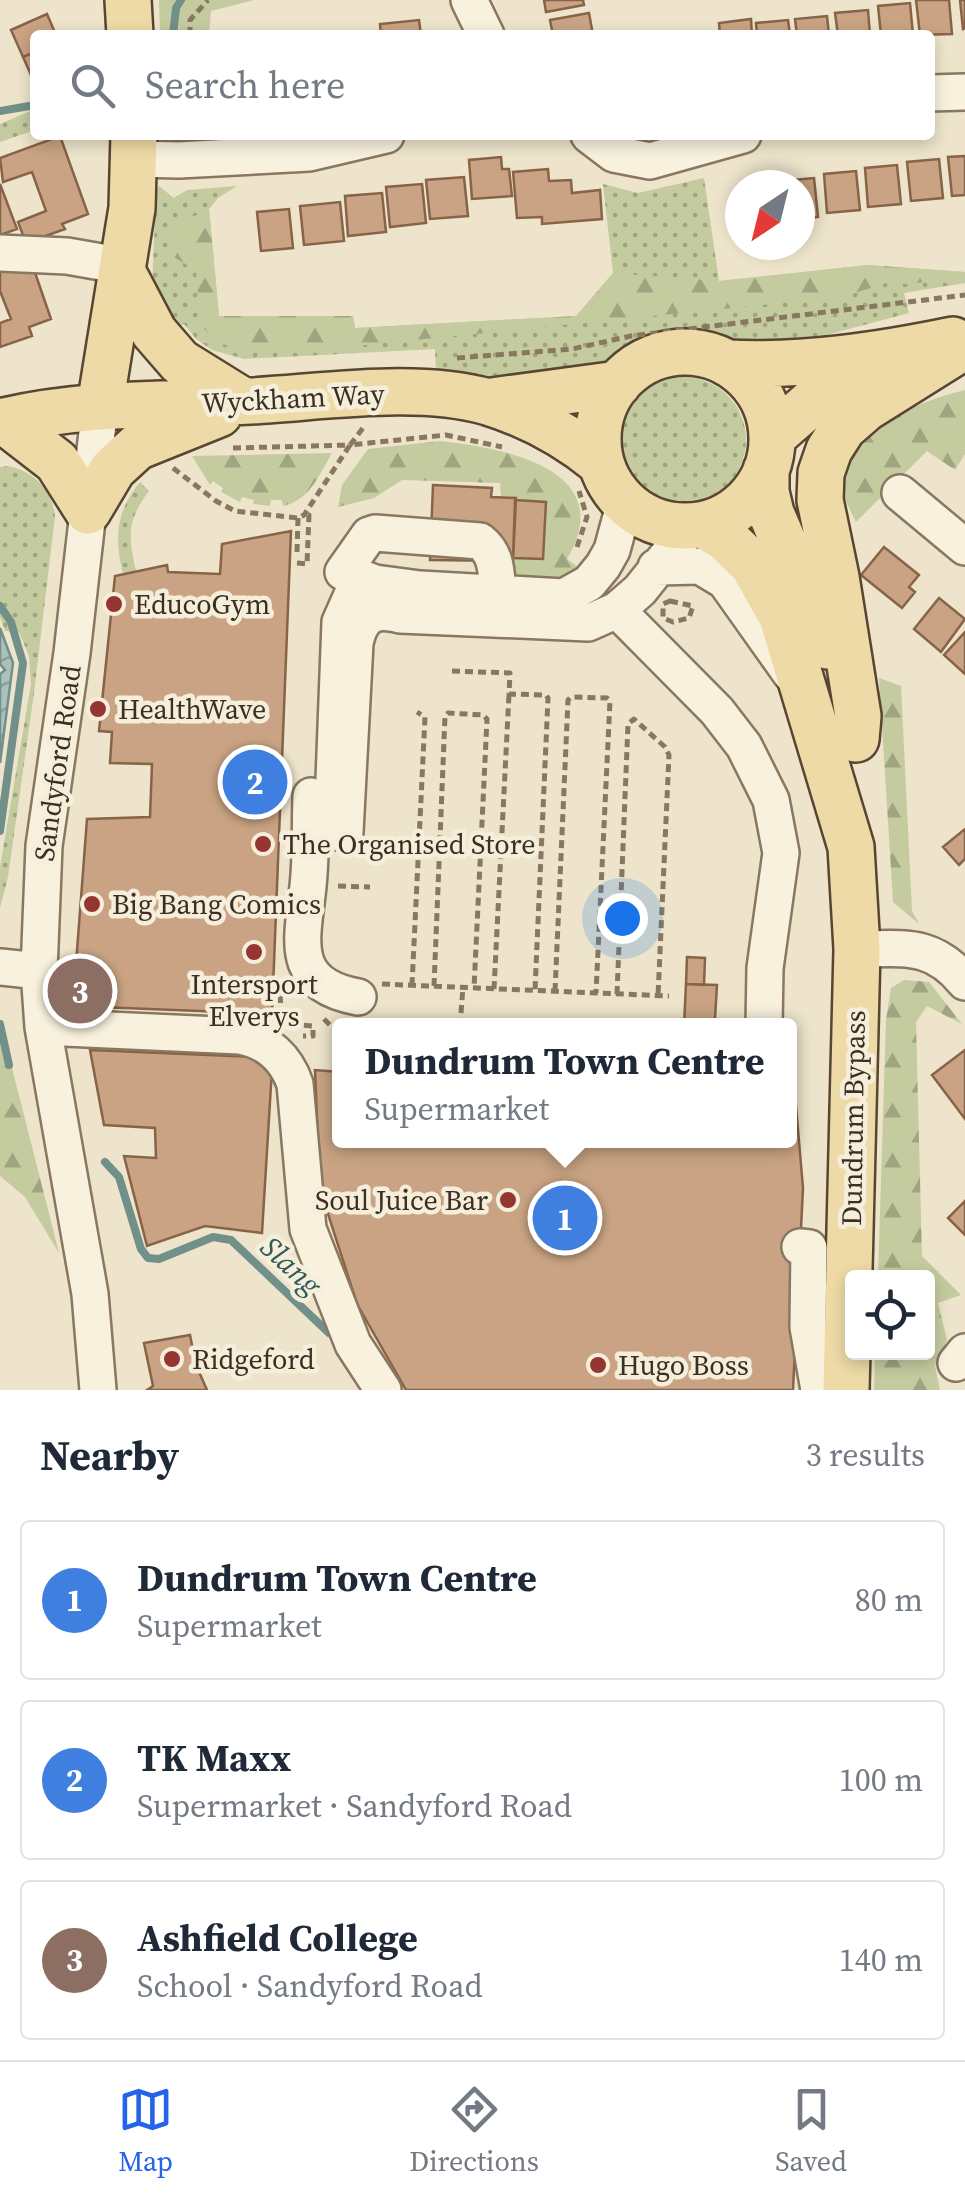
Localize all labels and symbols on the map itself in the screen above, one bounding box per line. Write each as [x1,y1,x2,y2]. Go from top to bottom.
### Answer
north arrow [725,170,815,260]
street label: Wyckham Way [200,374,386,422]
place label: EducoGym [134,585,270,623]
marker: EducoGym [103,593,125,615]
street label: Sandyford Road [24,662,90,863]
place label: HealthWave [118,690,266,728]
marker: HealthWave [87,698,109,720]
pin: 2 [222,744,288,820]
place label: The Organised Store [283,825,535,863]
marker: The Organised Store [252,833,274,855]
place label: Big Bang Comics [112,885,321,923]
marker: Big Bang Comics [81,893,103,915]
your location [597,893,648,944]
marker: Intersport Elverys [243,941,265,963]
pin: 3 [48,954,112,1028]
place label: Intersport Elverys [190,965,318,1035]
street label: Dundrum Bypass [832,1010,874,1226]
pin: 1 [532,1180,598,1256]
place label: Soul Juice Bar [315,1181,488,1219]
marker: Soul Juice Bar [497,1189,519,1211]
water label: Slang [252,1227,332,1305]
place label: Ridgeford [192,1340,315,1378]
place label: Hugo Boss [618,1346,749,1384]
marker: Ridgeford [161,1348,183,1370]
marker: Hugo Boss [587,1354,609,1376]

